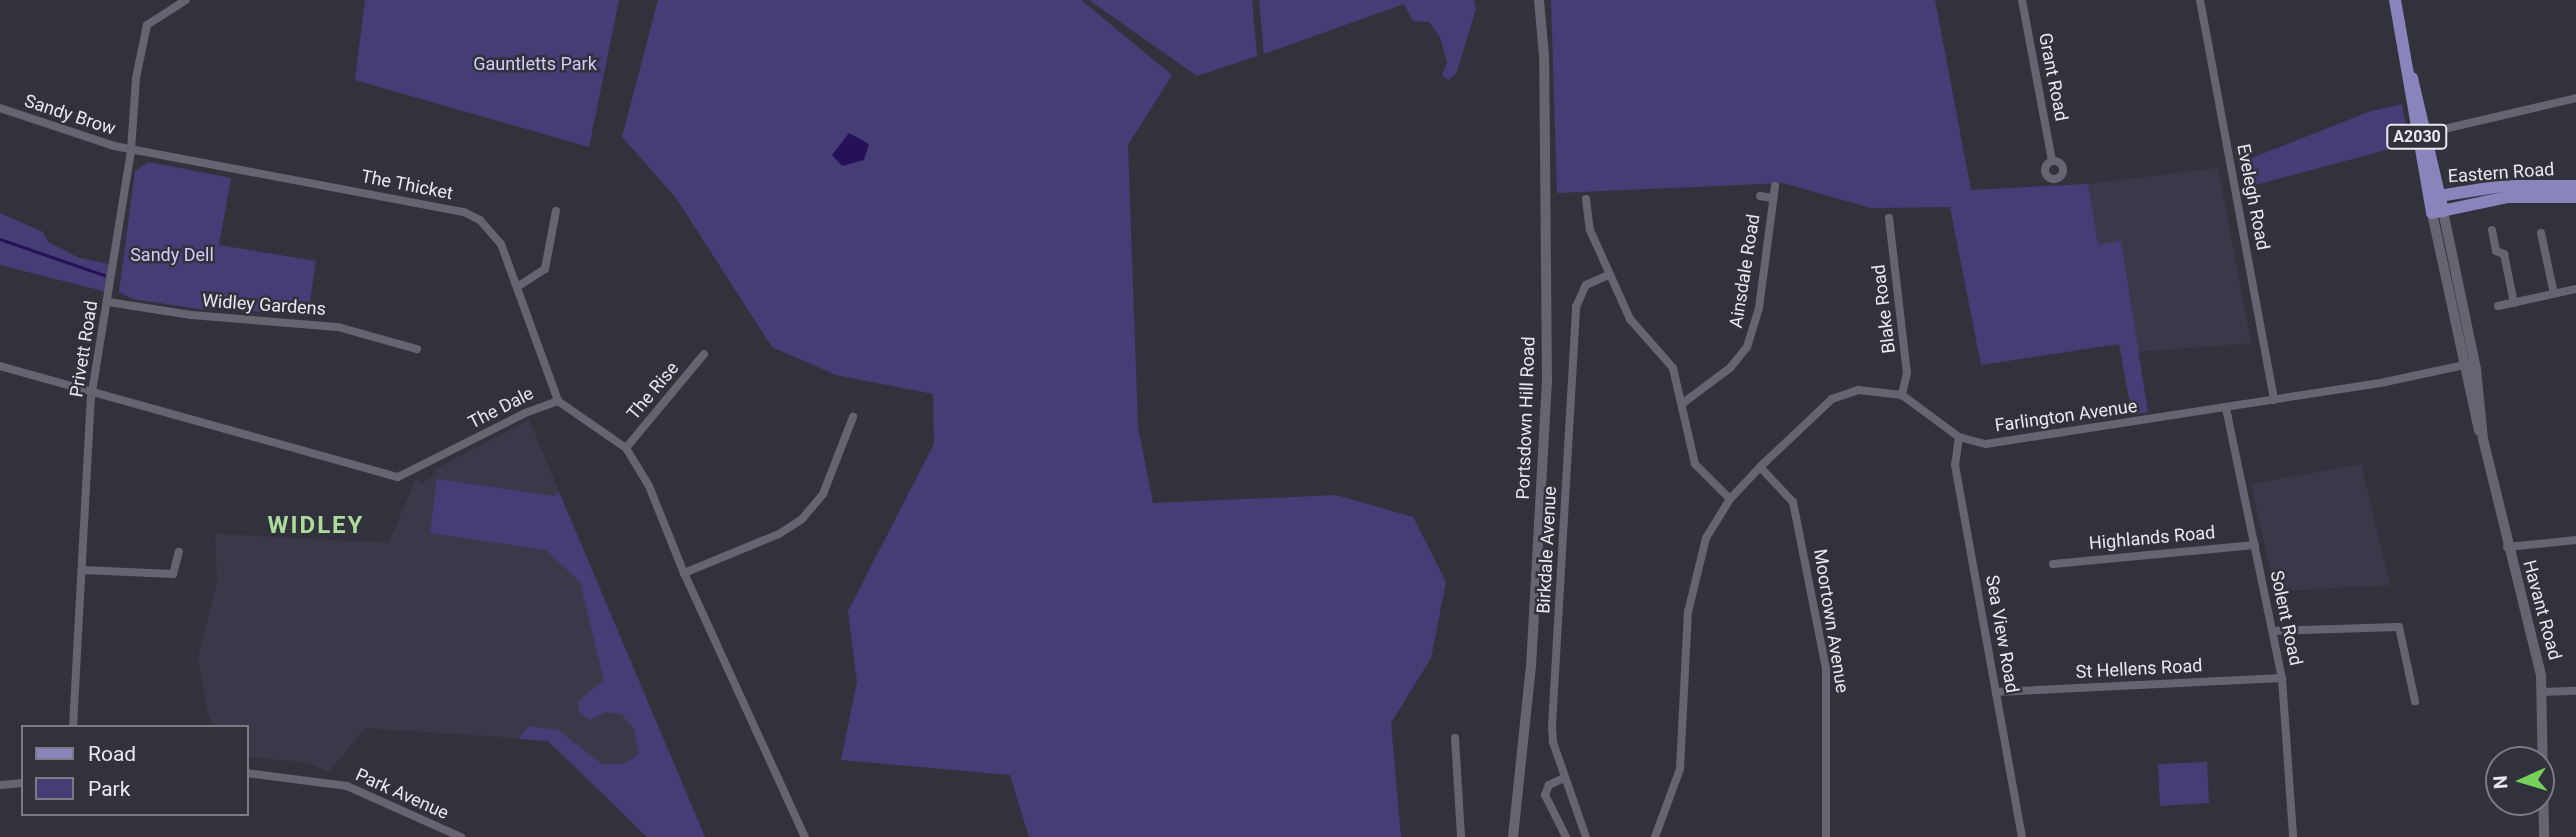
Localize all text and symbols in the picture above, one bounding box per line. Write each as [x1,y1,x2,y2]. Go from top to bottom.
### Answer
street label: Grant Road [2034,31,2072,123]
park label: Gauntletts Park [473,53,597,75]
street label: Sandy Brow [22,90,118,140]
road number: A2030 [2386,125,2448,150]
street label: Evelegh Road [2232,142,2274,252]
street label: Eastern Road [2447,159,2555,187]
street label: The Thicket [359,165,455,205]
street label: Ainsdale Road [1725,213,1765,329]
park label: Sandy Dell [130,244,214,266]
street label: Blake Road [1868,263,1900,355]
street label: Widley Gardens [201,290,327,320]
street label: Privett Road [66,299,102,399]
street label: Portsdown Hill Road [1512,336,1540,500]
street label: The Rise [623,358,683,424]
street label: The Dale [465,382,537,434]
street label: Farlington Avenue [1993,395,2139,437]
street label: Birkdale Avenue [1533,486,1561,614]
district label: WIDLEY [268,512,364,540]
street label: Highlands Road [2088,522,2216,554]
street label: Moortown Avenue [1809,547,1853,695]
street label: Havant Road [2518,558,2566,662]
street label: Solent Road [2265,569,2307,667]
street label: Sea View Road [1981,573,2023,695]
street label: St Hellens Road [2075,655,2203,683]
legend [21,725,248,816]
text: Road [88,742,136,766]
north arrow [2485,746,2555,816]
street label: Park Avenue [352,764,452,824]
text: N [2489,775,2512,790]
text: Park [88,777,130,801]

